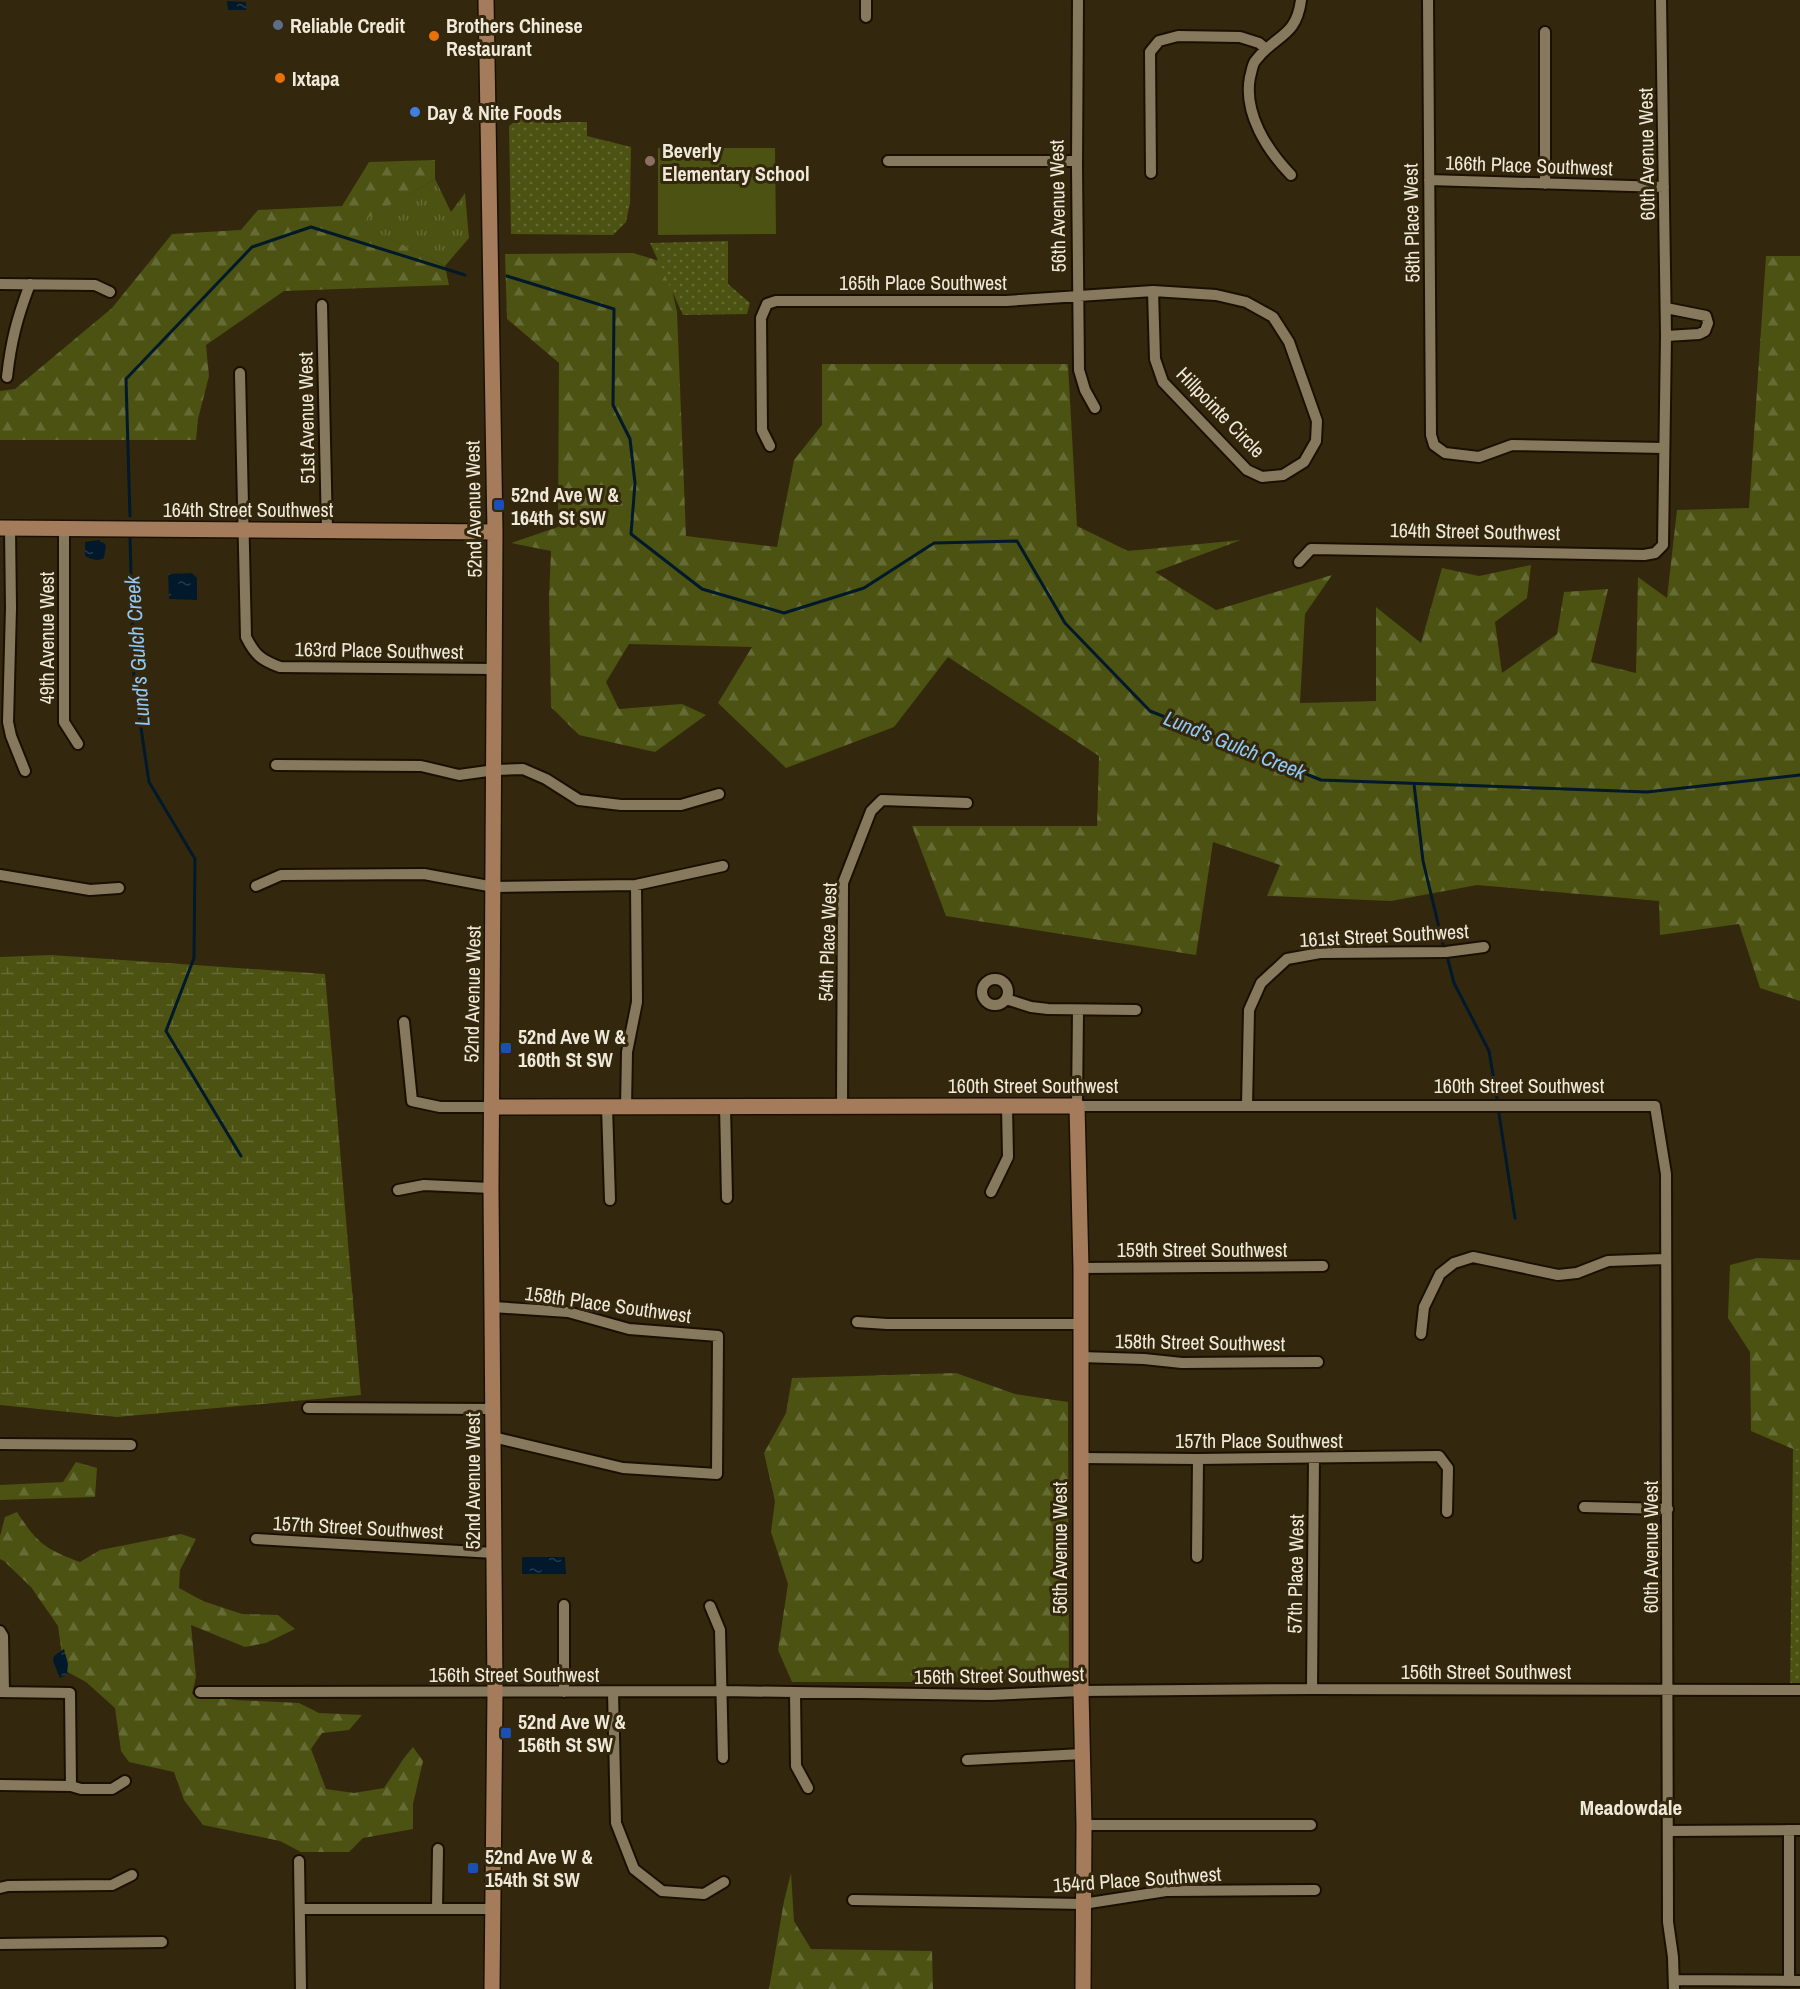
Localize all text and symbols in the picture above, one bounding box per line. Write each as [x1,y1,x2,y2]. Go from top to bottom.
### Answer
place label: Reliable Credit [290,12,405,39]
place label: Brothers Chinese Restaurant [446,12,583,62]
marker: Reliable Credit [271,18,285,32]
marker: Brothers Chinese Restaurant [427,29,441,43]
place label: Ixtapa [292,65,339,92]
marker: Ixtapa [273,71,287,85]
street label: 60th Avenue West [1631,87,1661,221]
place label: Day & Nite Foods [427,99,562,126]
marker: Day & Nite Foods [408,105,422,119]
place label: Beverly Elementary School [662,137,810,187]
street label: 56th Avenue West [1042,139,1072,273]
street label: 166th Place Southwest [1445,149,1614,181]
marker: Beverly Elementary School [643,154,657,168]
street label: 58th Place West [1396,163,1426,283]
street label: 165th Place Southwest [839,269,1007,296]
street label: 51st Avenue West [291,352,321,484]
street label: Hillpointe Circle [1171,361,1271,463]
street label: 52nd Avenue West [458,440,488,578]
place label: 52nd Ave W & 164th St SW [511,481,619,531]
street label: 164th Street Southwest [163,496,334,523]
marker: 52nd Ave W & 164th St SW [492,498,506,512]
street label: 164th Street Southwest [1390,516,1561,546]
street label: 49th Avenue West [33,571,60,704]
water label: Lund's Gulch Creek [117,573,157,727]
street label: 163rd Place Southwest [294,635,464,665]
water label: Lund's Gulch Creek [1160,703,1312,787]
street label: 54th Place West [811,882,843,1002]
street label: 161st Street Southwest [1299,917,1470,953]
street label: 52nd Avenue West [457,925,487,1063]
place label: 52nd Ave W & 160th St SW [518,1023,626,1073]
marker: 52nd Ave W & 160th St SW [499,1041,513,1055]
street label: 160th Street Southwest [948,1072,1119,1099]
street label: 160th Street Southwest [1434,1072,1605,1099]
street label: 159th Street Southwest [1117,1236,1288,1263]
street label: 158th Place Southwest [523,1279,693,1329]
street label: 158th Street Southwest [1115,1327,1286,1357]
street label: 52nd Avenue West [459,1412,486,1550]
street label: 157th Place Southwest [1175,1427,1343,1454]
street label: 60th Avenue West [1637,1480,1664,1613]
street label: 56th Avenue West [1046,1481,1073,1614]
street label: 157th Street Southwest [272,1509,444,1545]
street label: 57th Place West [1280,1514,1310,1634]
street label: 156th Street Southwest [1401,1658,1572,1685]
street label: 156th Street Southwest [914,1660,1085,1690]
street label: 156th Street Southwest [429,1661,600,1688]
place label: 52nd Ave W & 156th St SW [518,1708,626,1758]
marker: 52nd Ave W & 156th St SW [499,1726,513,1740]
district label: Meadowdale [1580,1793,1682,1822]
place label: 52nd Ave W & 154th St SW [485,1843,593,1893]
street label: 154rd Place Southwest [1052,1860,1222,1898]
marker: 52nd Ave W & 154th St SW [466,1861,480,1875]

